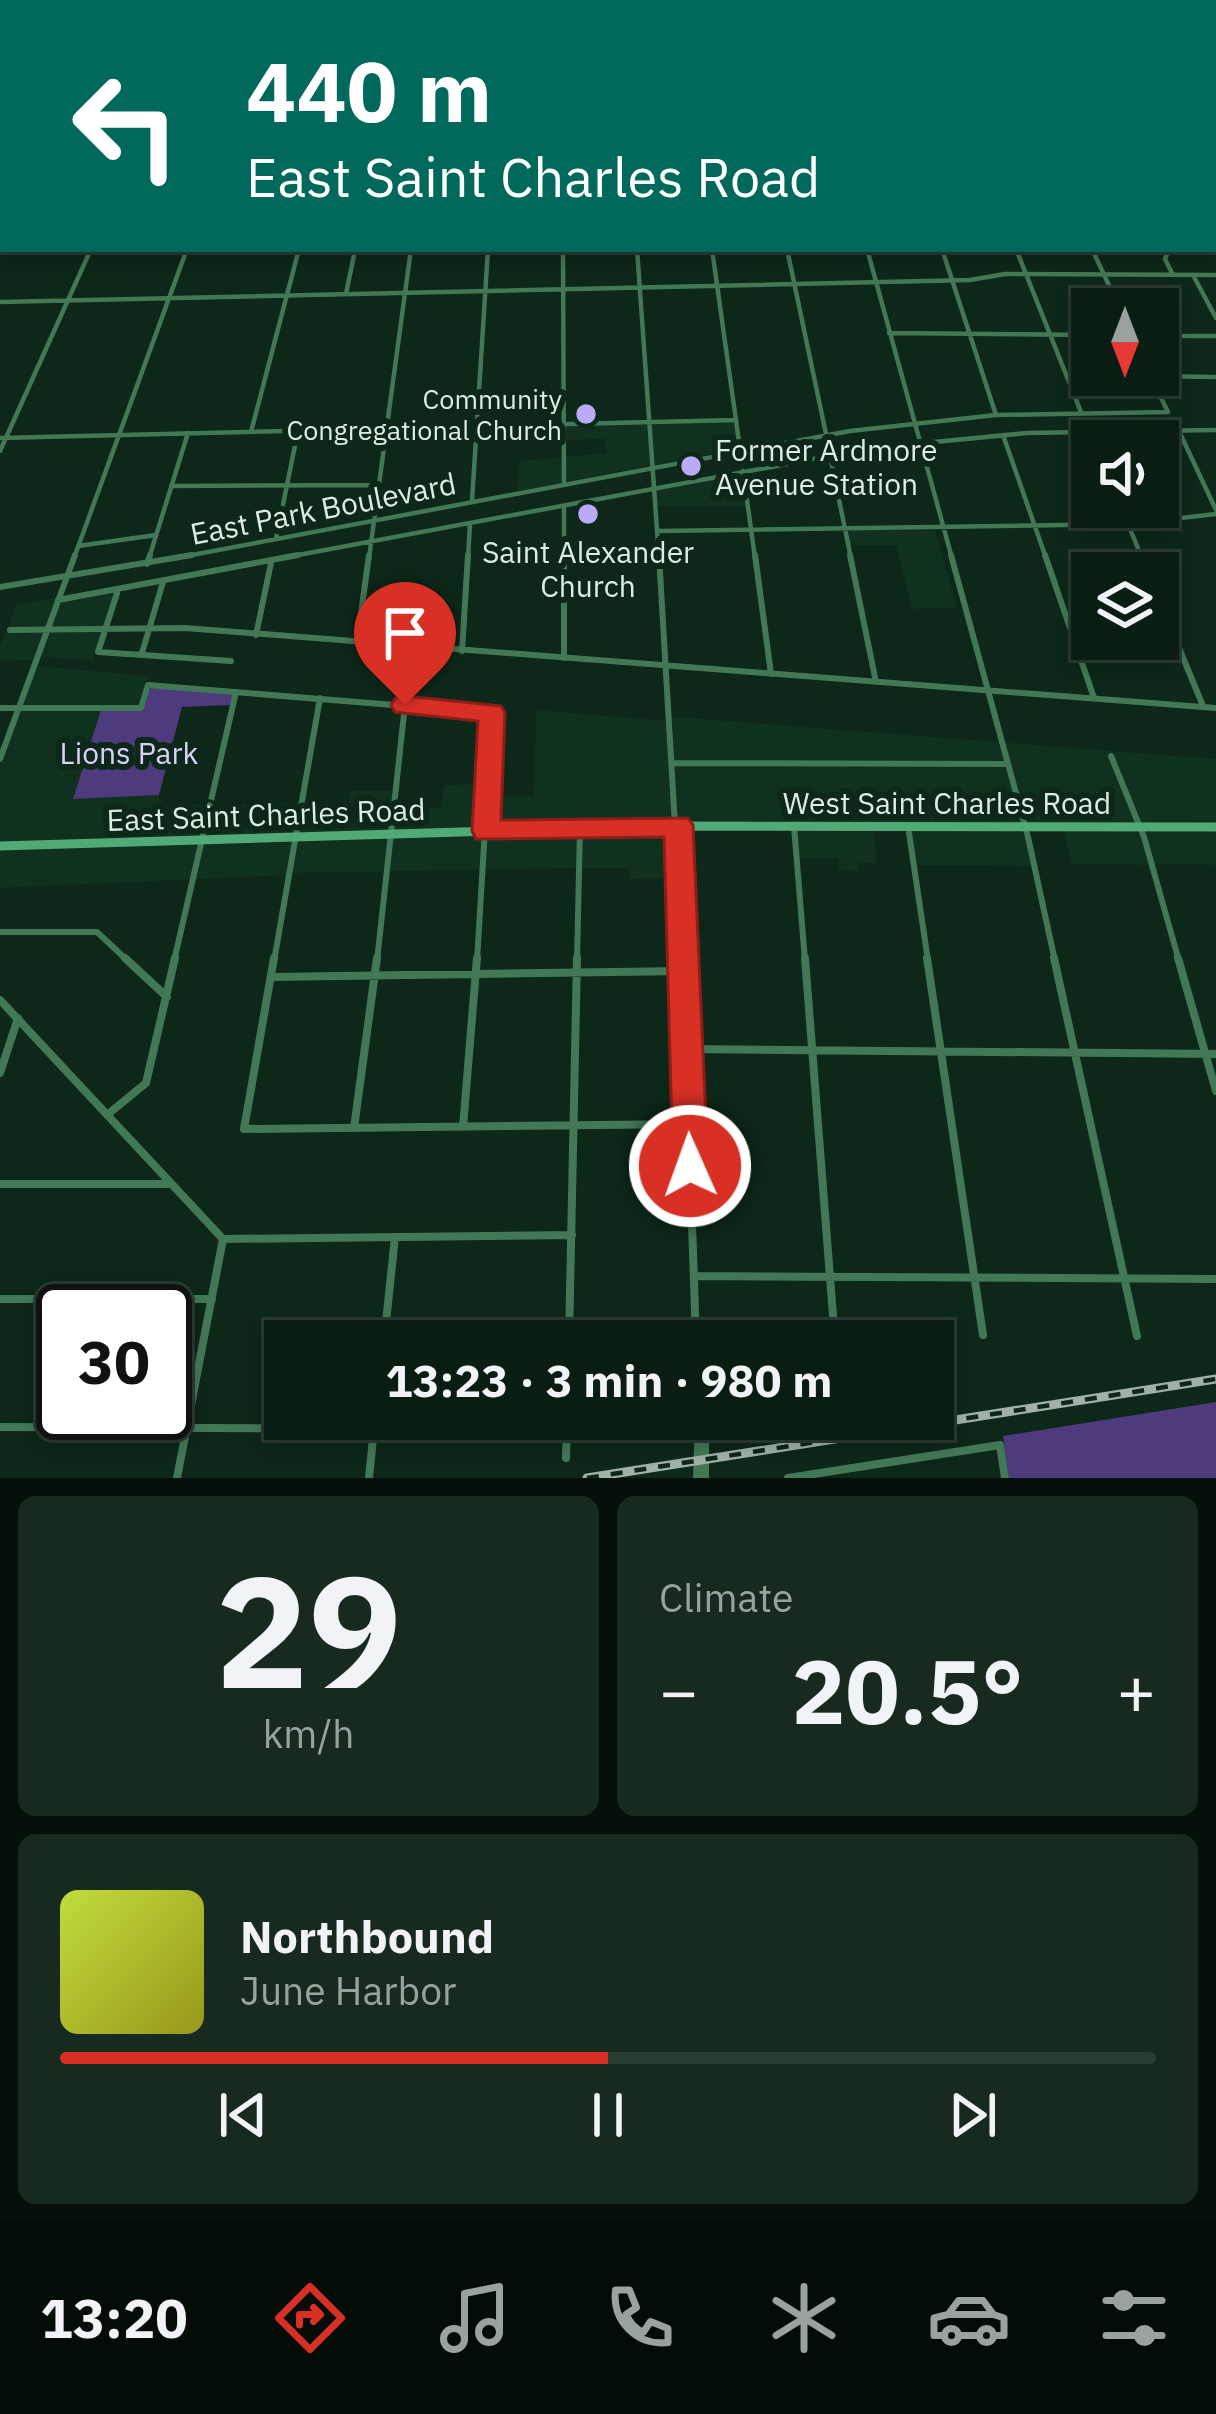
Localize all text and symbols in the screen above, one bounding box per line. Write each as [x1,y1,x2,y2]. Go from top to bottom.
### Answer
text: 440 m [246,36,492,145]
icon: left [48,48,204,204]
text: East Saint Charles Road [246,142,820,212]
north arrow [1071,288,1179,396]
map controls [1071,288,1179,660]
place label: Community Congregational Church [286,381,563,447]
marker: Community Congregational Church [573,401,599,427]
button: sound [1071,420,1179,528]
place label: Former Ardmore Avenue Station [715,430,937,503]
marker: Former Ardmore Avenue Station [678,453,704,479]
street label: East Park Boulevard [187,463,459,553]
marker: Saint Alexander Church [575,501,601,527]
place label: Saint Alexander Church [482,532,694,605]
button: layers [1071,552,1179,660]
pin [354,582,456,705]
icon: arrive [372,600,438,666]
park label: Lions Park [60,733,199,772]
street label: West Saint Charles Road [783,783,1111,822]
street label: East Saint Charles Road [106,789,426,839]
position arrow [627,1103,753,1229]
speed limit sign: 30 [36,1284,192,1440]
text: 13:23 · 3 min · 980 m [386,1351,832,1409]
text: 29 [215,1528,402,1731]
text: Climate [659,1572,793,1623]
text: 20.5° [791,1632,1024,1749]
text: − [659,1647,699,1733]
text: + [1116,1647,1156,1733]
text: km/h [263,1708,354,1759]
text: Northbound [240,1907,494,1965]
text: June Harbor [240,1965,456,2016]
icon: previous [210,2082,276,2148]
icon: pause [575,2082,641,2148]
icon: next [940,2082,1006,2148]
icon: directions [268,2276,352,2360]
icon: music [433,2276,517,2360]
icon: phone [598,2276,682,2360]
icon: climate [762,2276,846,2360]
icon: car [927,2276,1011,2360]
icon: filters [1092,2276,1176,2360]
text: 13:20 [40,2283,188,2353]

